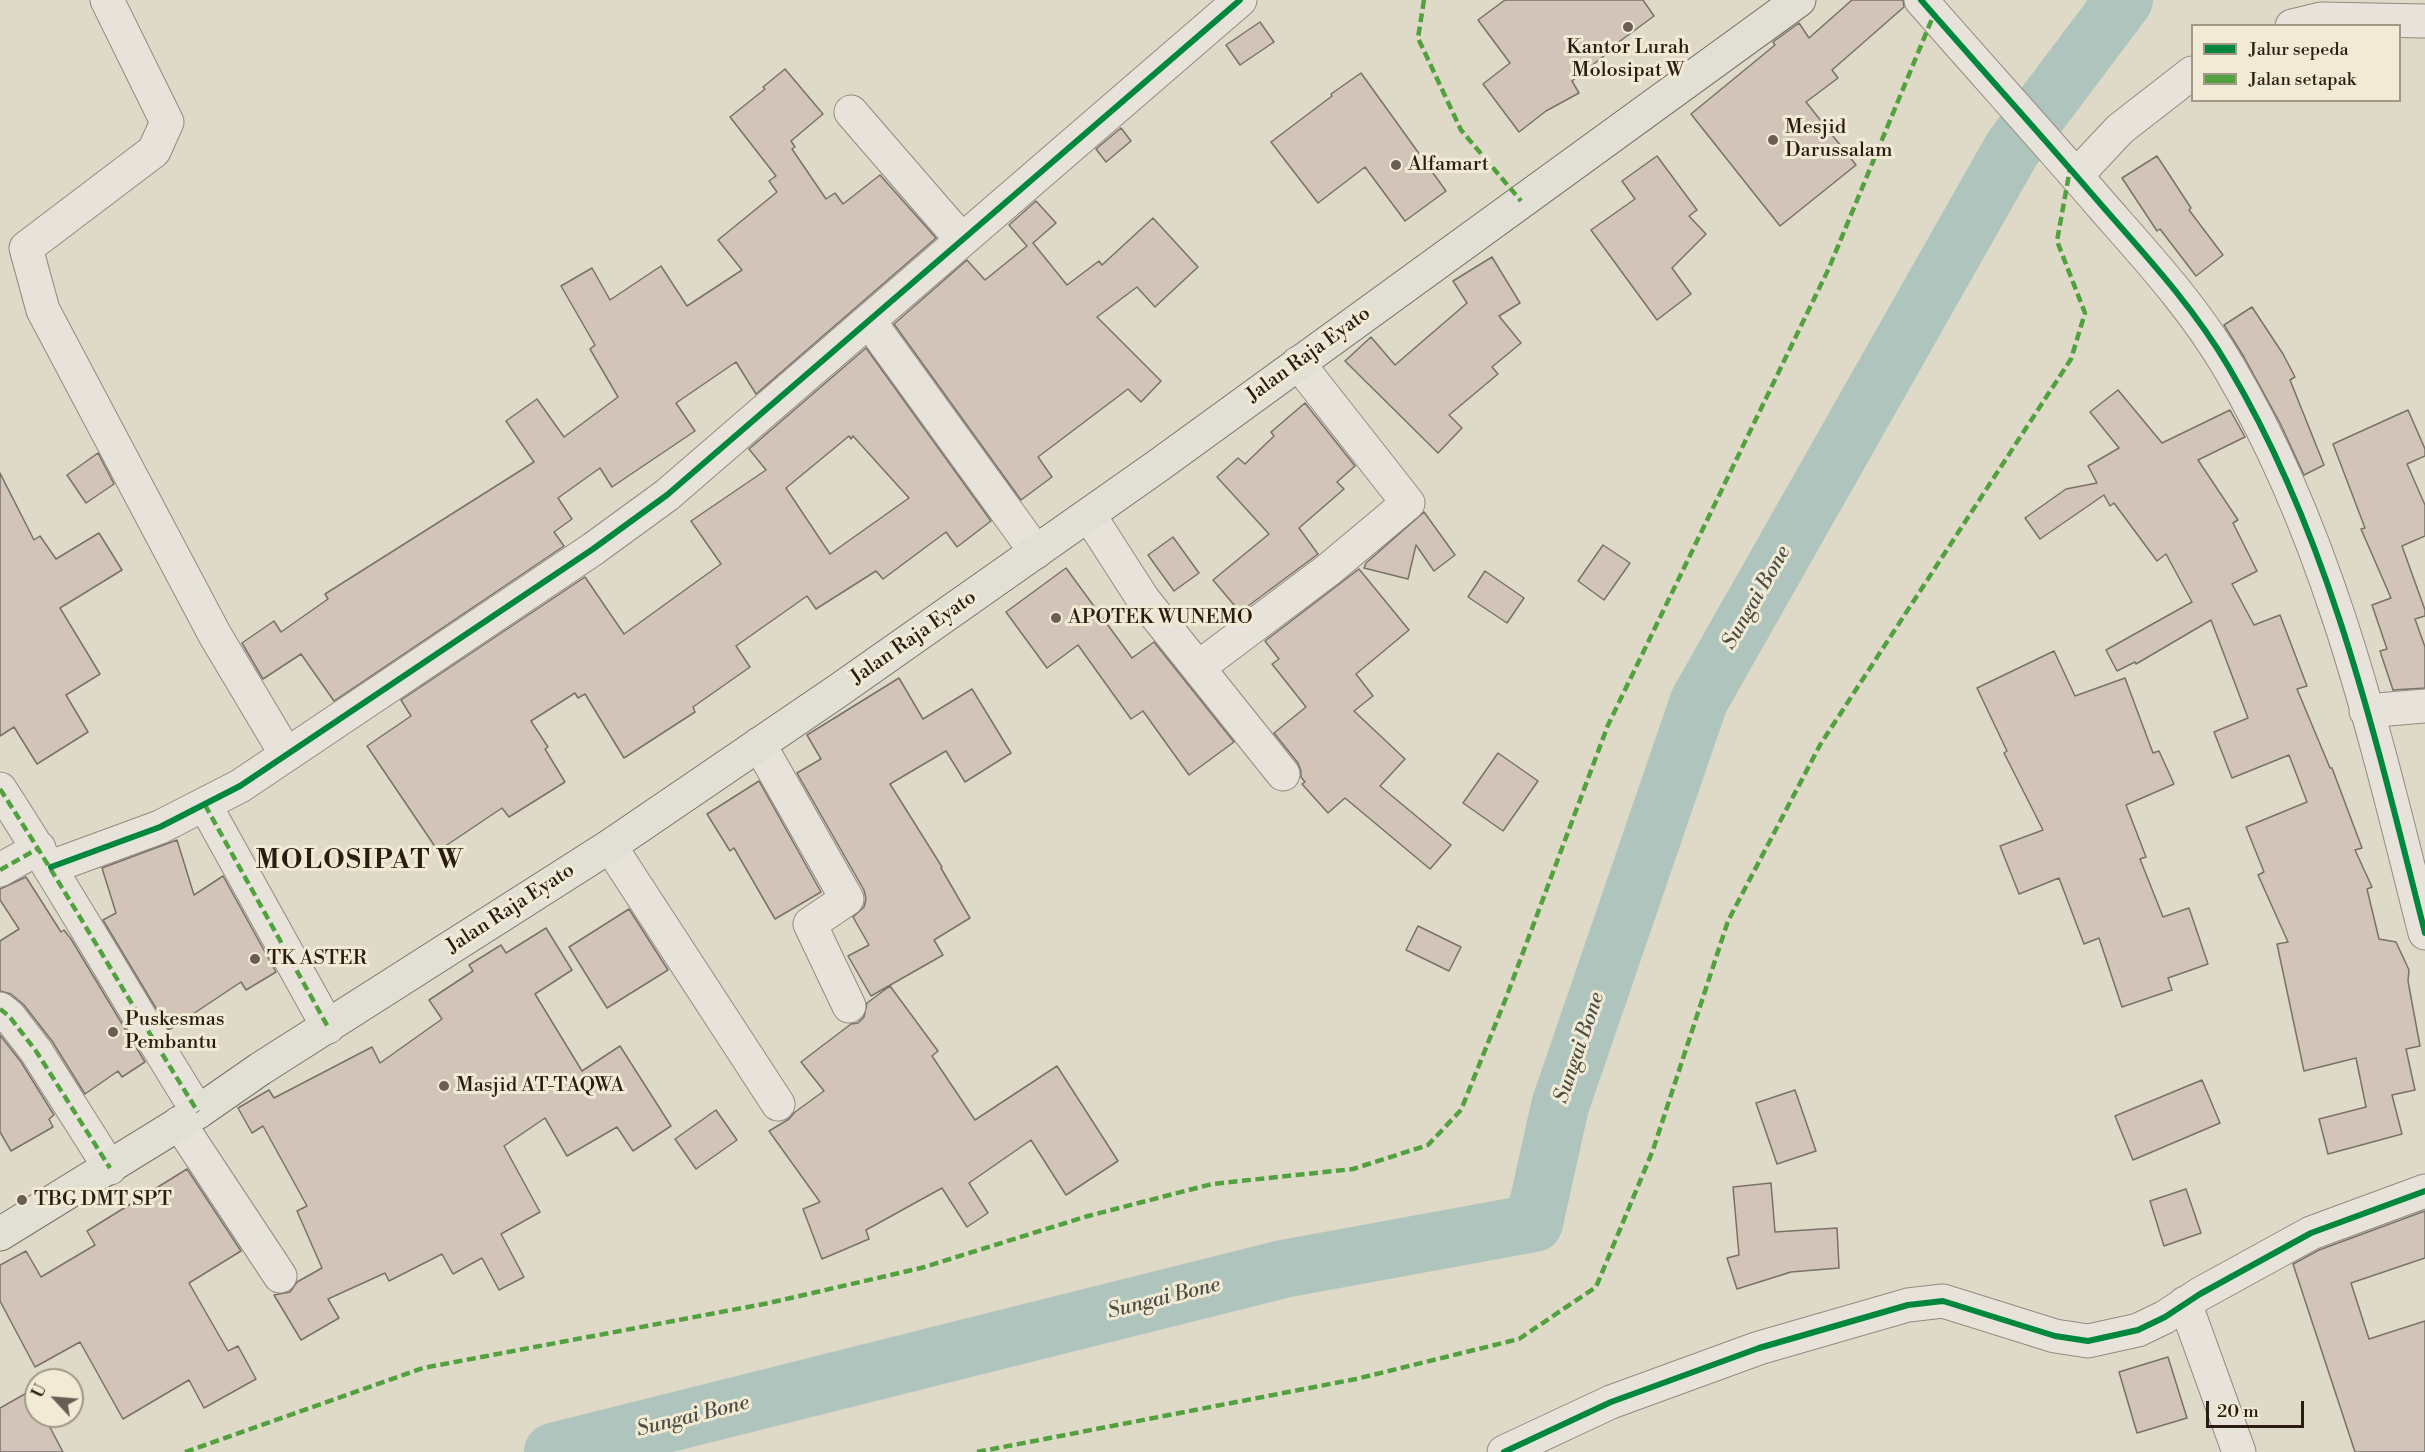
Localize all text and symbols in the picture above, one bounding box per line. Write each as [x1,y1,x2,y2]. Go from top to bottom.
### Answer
marker: Kantor Lurah Molosipat W [1621,20,1635,34]
legend [2191,24,2401,102]
place label: Kantor Lurah Molosipat W [1566,36,1690,83]
text: Jalur sepeda [2249,38,2349,61]
text: Jalan setapak [2249,68,2356,91]
place label: Mesjid Darussalam [1785,116,1892,163]
marker: Mesjid Darussalam [1766,133,1780,147]
place label: Alfamart [1408,153,1489,177]
marker: Alfamart [1389,158,1403,172]
street label: Jalan Raja Eyato [1242,302,1376,408]
water label: Sungai Bone [1717,542,1797,654]
street label: Jalan Raja Eyato [847,586,981,690]
place label: APOTEK WUNEMO [1068,606,1253,630]
marker: APOTEK WUNEMO [1049,611,1063,625]
district label: MOLOSIPAT W [255,846,465,878]
street label: Jalan Raja Eyato [443,859,579,959]
place label: TK ASTER [267,947,366,971]
marker: TK ASTER [248,952,262,966]
water label: Sungai Bone [1549,989,1611,1107]
place label: Puskesmas Pembantu [125,1008,225,1055]
marker: Puskesmas Pembantu [106,1025,120,1039]
place label: Masjid AT-TAQWA [456,1074,624,1098]
marker: Masjid AT-TAQWA [437,1079,451,1093]
place label: TBG DMT SPT [34,1188,172,1212]
marker: TBG DMT SPT [15,1193,29,1207]
water label: Sungai Bone [1105,1273,1223,1325]
north arrow [24,1368,84,1428]
text: U [28,1381,51,1401]
scale bar [2209,1389,2306,1427]
water label: Sungai Bone [634,1391,752,1443]
text: 20 m [2217,1400,2259,1423]

